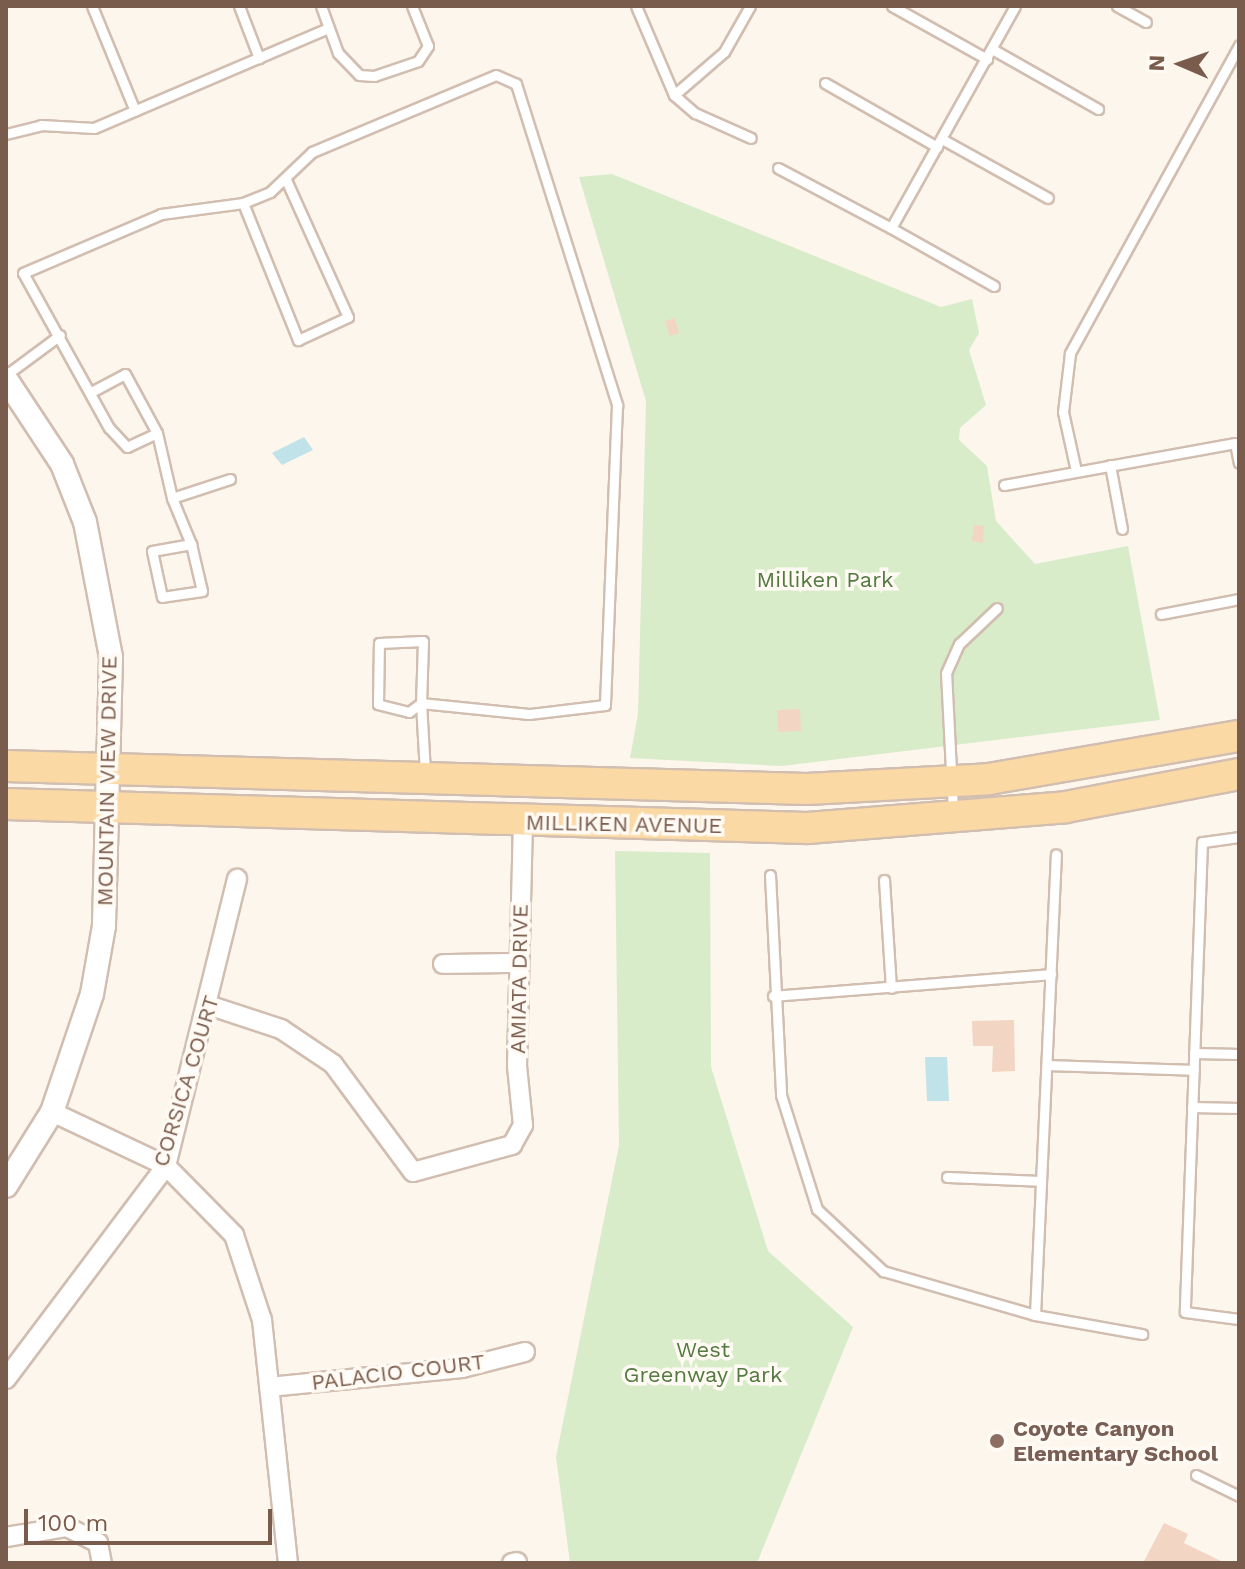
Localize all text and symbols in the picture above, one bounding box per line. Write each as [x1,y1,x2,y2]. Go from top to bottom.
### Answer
north arrow [1141,24,1221,104]
text: N [1144,55,1169,72]
park label: Milliken Park [756,567,894,593]
street label: MOUNTAIN VIEW DRIVE [92,655,122,907]
street label: MILLIKEN AVENUE [525,809,723,839]
street label: AMIATA DRIVE [504,903,534,1055]
street label: CORSICA COURT [147,992,225,1170]
park label: West Greenway Park [623,1336,783,1388]
street label: PALACIO COURT [310,1348,486,1396]
place label: Coyote Canyon Elementary School [1013,1415,1218,1466]
marker: Coyote Canyon Elementary School [988,1432,1006,1450]
scale bar [28,1493,276,1543]
text: 100 m [38,1509,108,1537]

